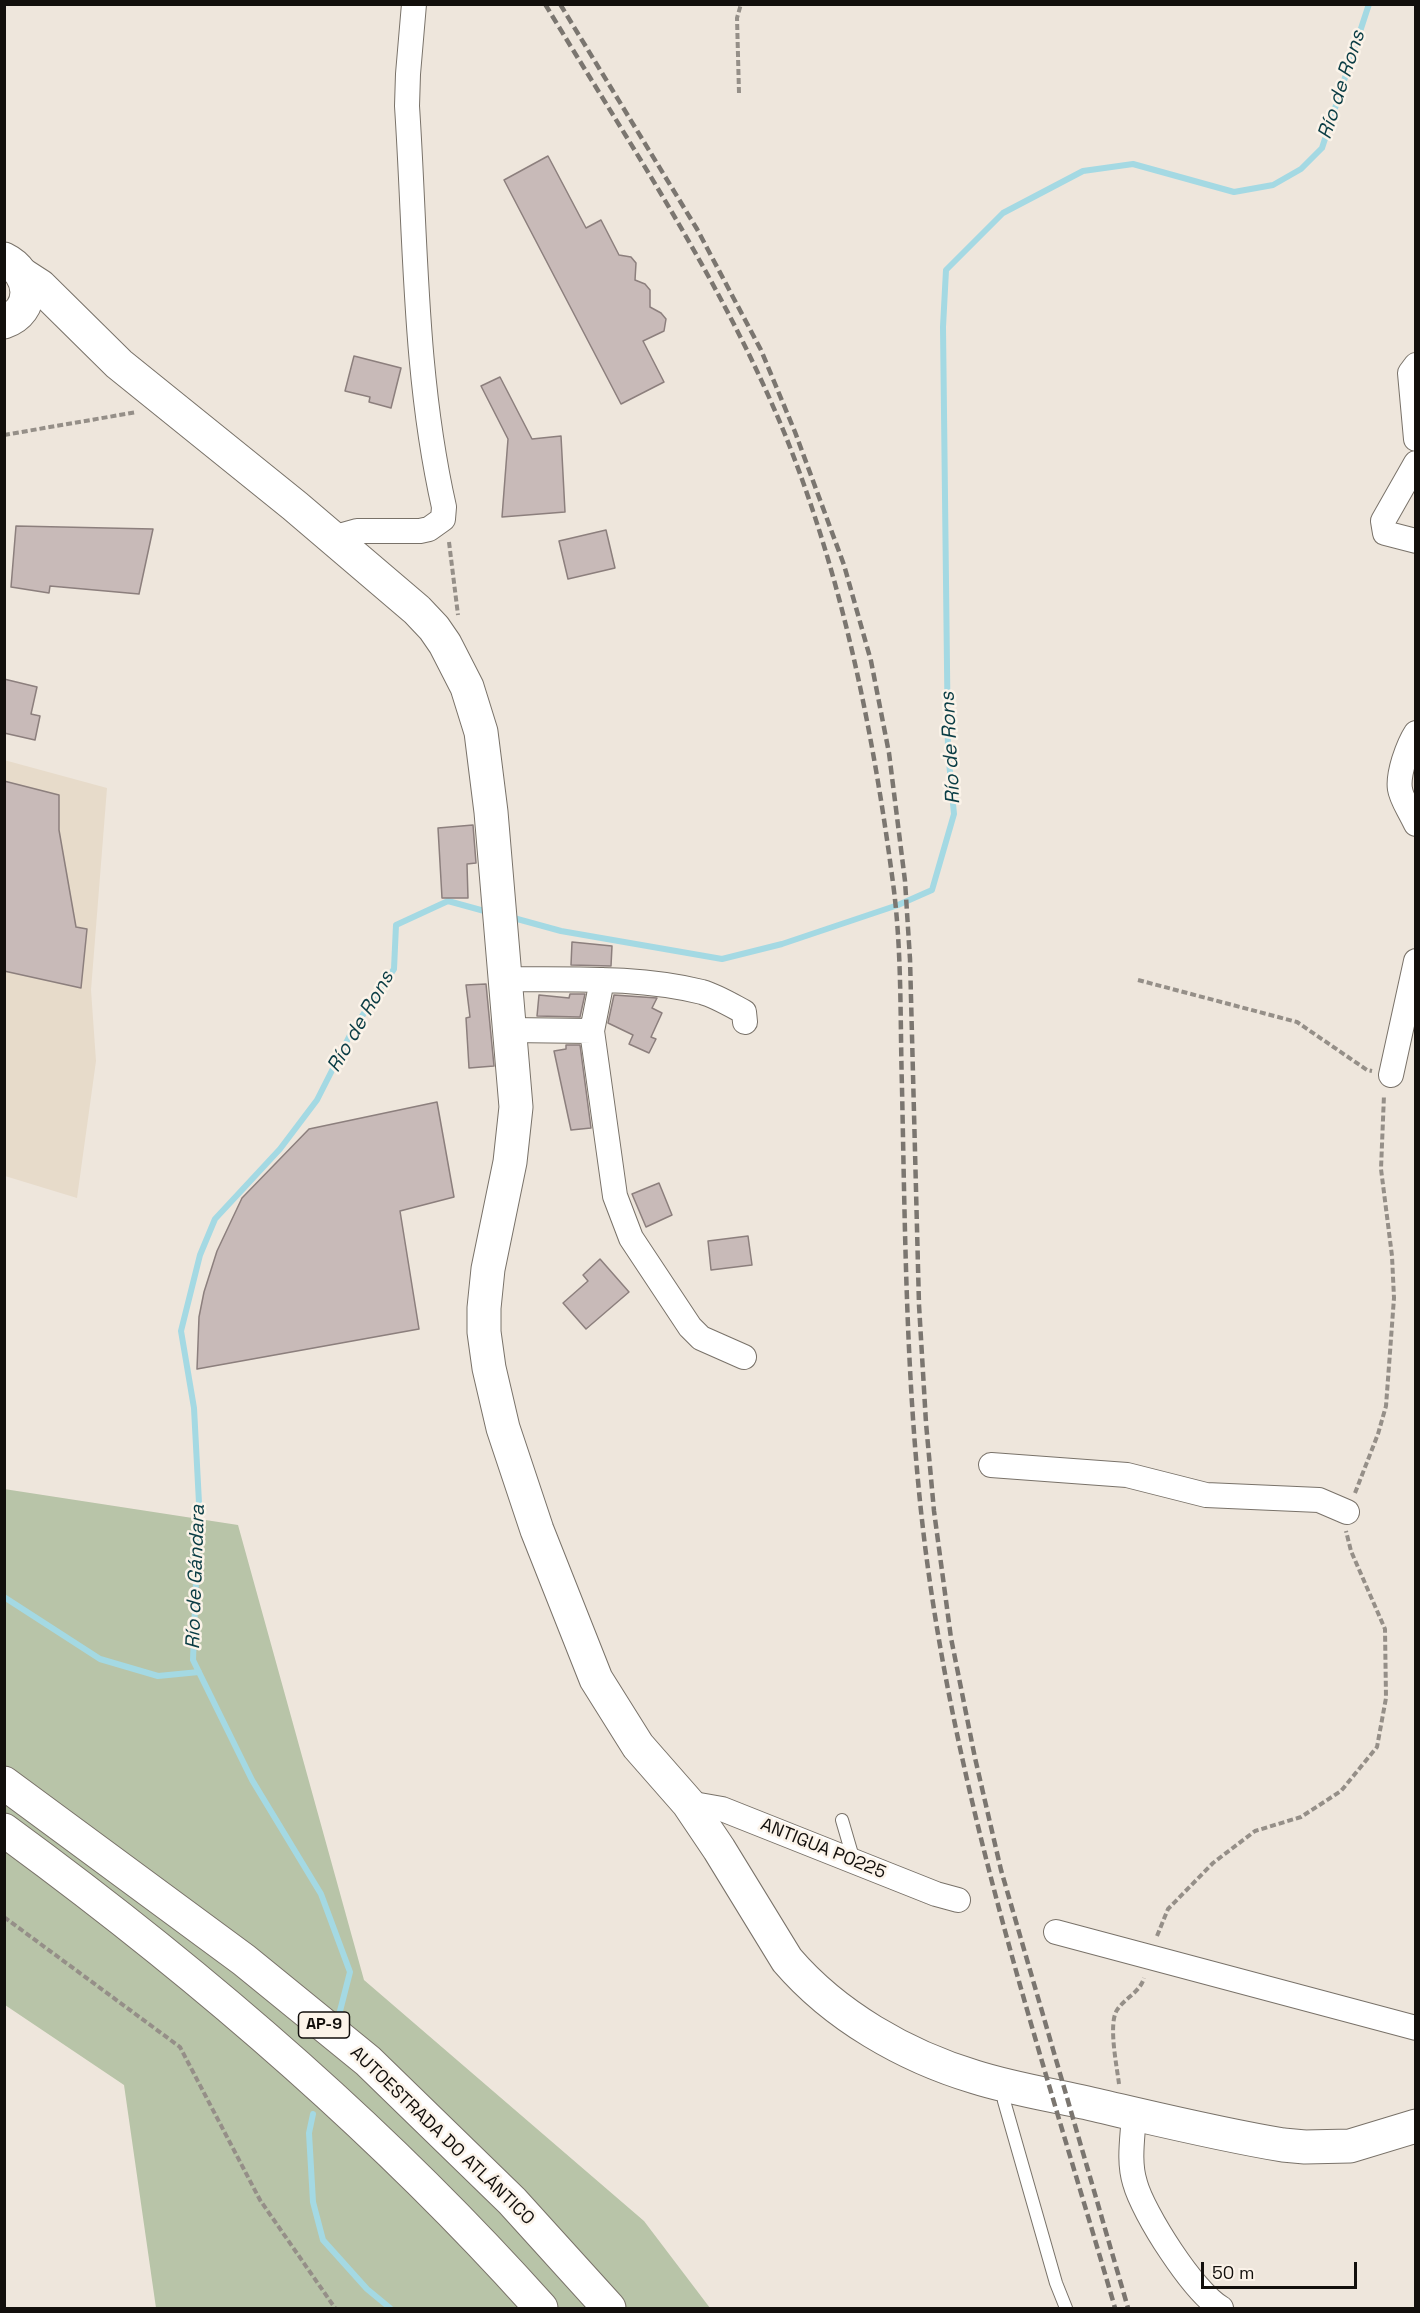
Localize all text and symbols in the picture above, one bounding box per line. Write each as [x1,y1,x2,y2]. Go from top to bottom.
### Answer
water label: Río de Rons [1313,28,1371,142]
water label: Río de Rons [936,691,966,805]
water label: Río de Rons [322,967,400,1077]
water label: Río de Gándara [181,1504,211,1650]
street label: ANTIGUA PO225 [757,1814,889,1884]
road number: AP-9 [298,2012,350,2038]
street label: AUTOESTRADA DO ATLÁNTICO [345,2042,539,2230]
scale bar [1204,2250,1360,2288]
text: 50 m [1212,2261,1254,2284]

